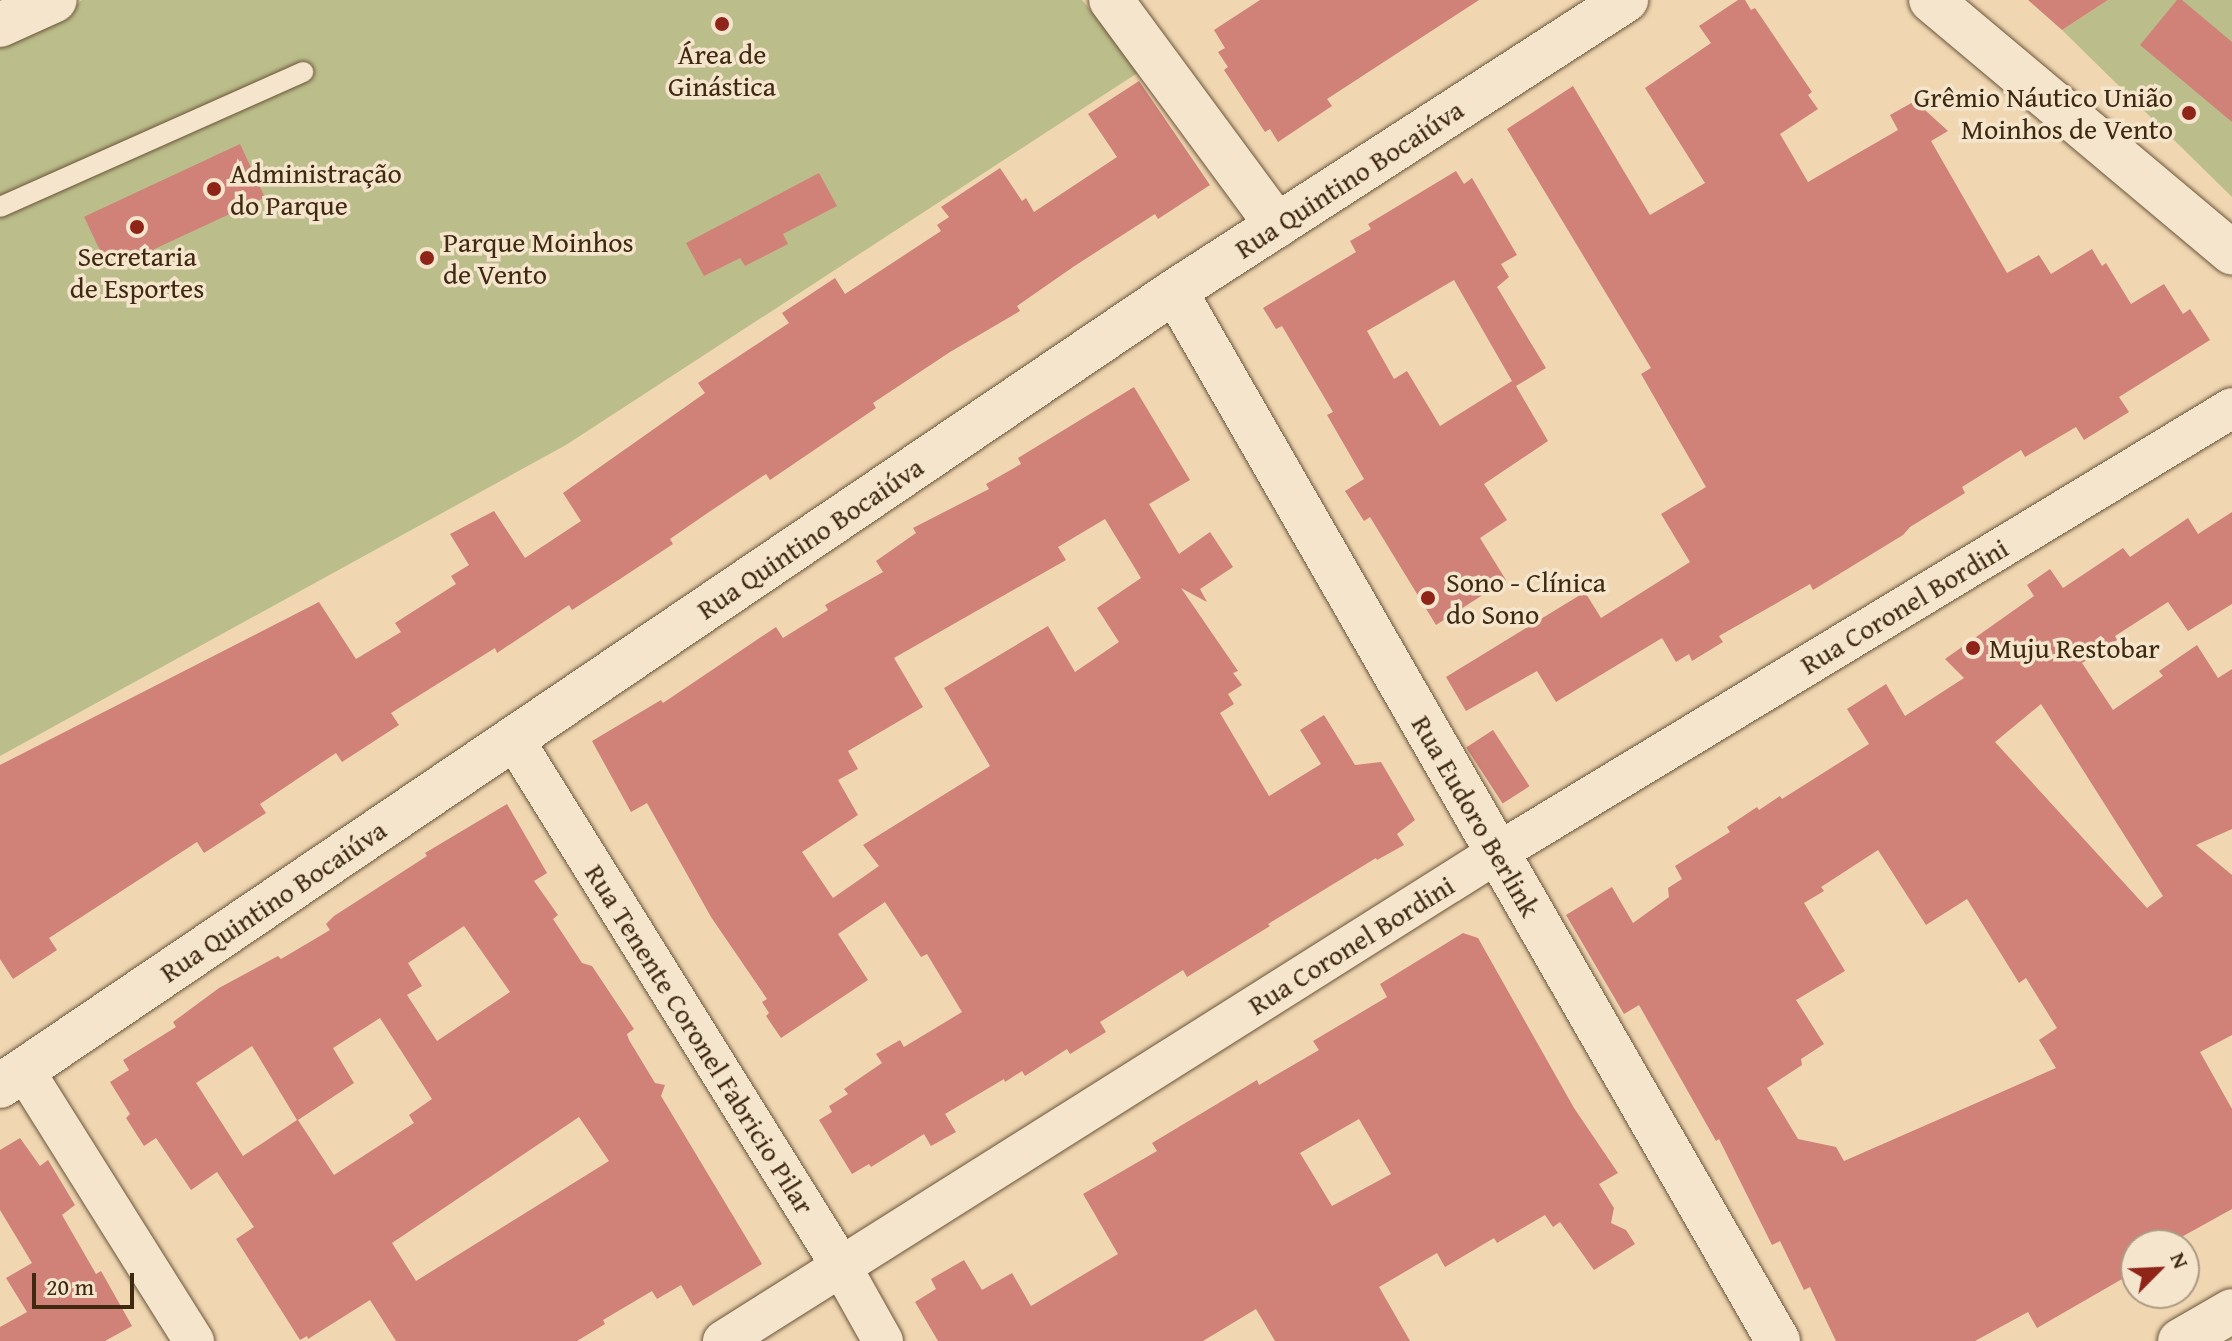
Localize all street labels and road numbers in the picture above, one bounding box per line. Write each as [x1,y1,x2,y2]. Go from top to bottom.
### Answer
street label: Rua Quintino Bocaiúva [1228,93,1470,265]
street label: Rua Quintino Bocaiúva [690,450,930,626]
street label: Rua Coronel Bordini [1794,531,2014,681]
street label: Rua Eudoro Berlink [1405,709,1547,923]
street label: Rua Quintino Bocaiúva [153,813,393,989]
street label: Rua Tenente Coronel Fabricio Pilar [578,858,822,1220]
street label: Rua Coronel Bordini [1242,868,1460,1022]

